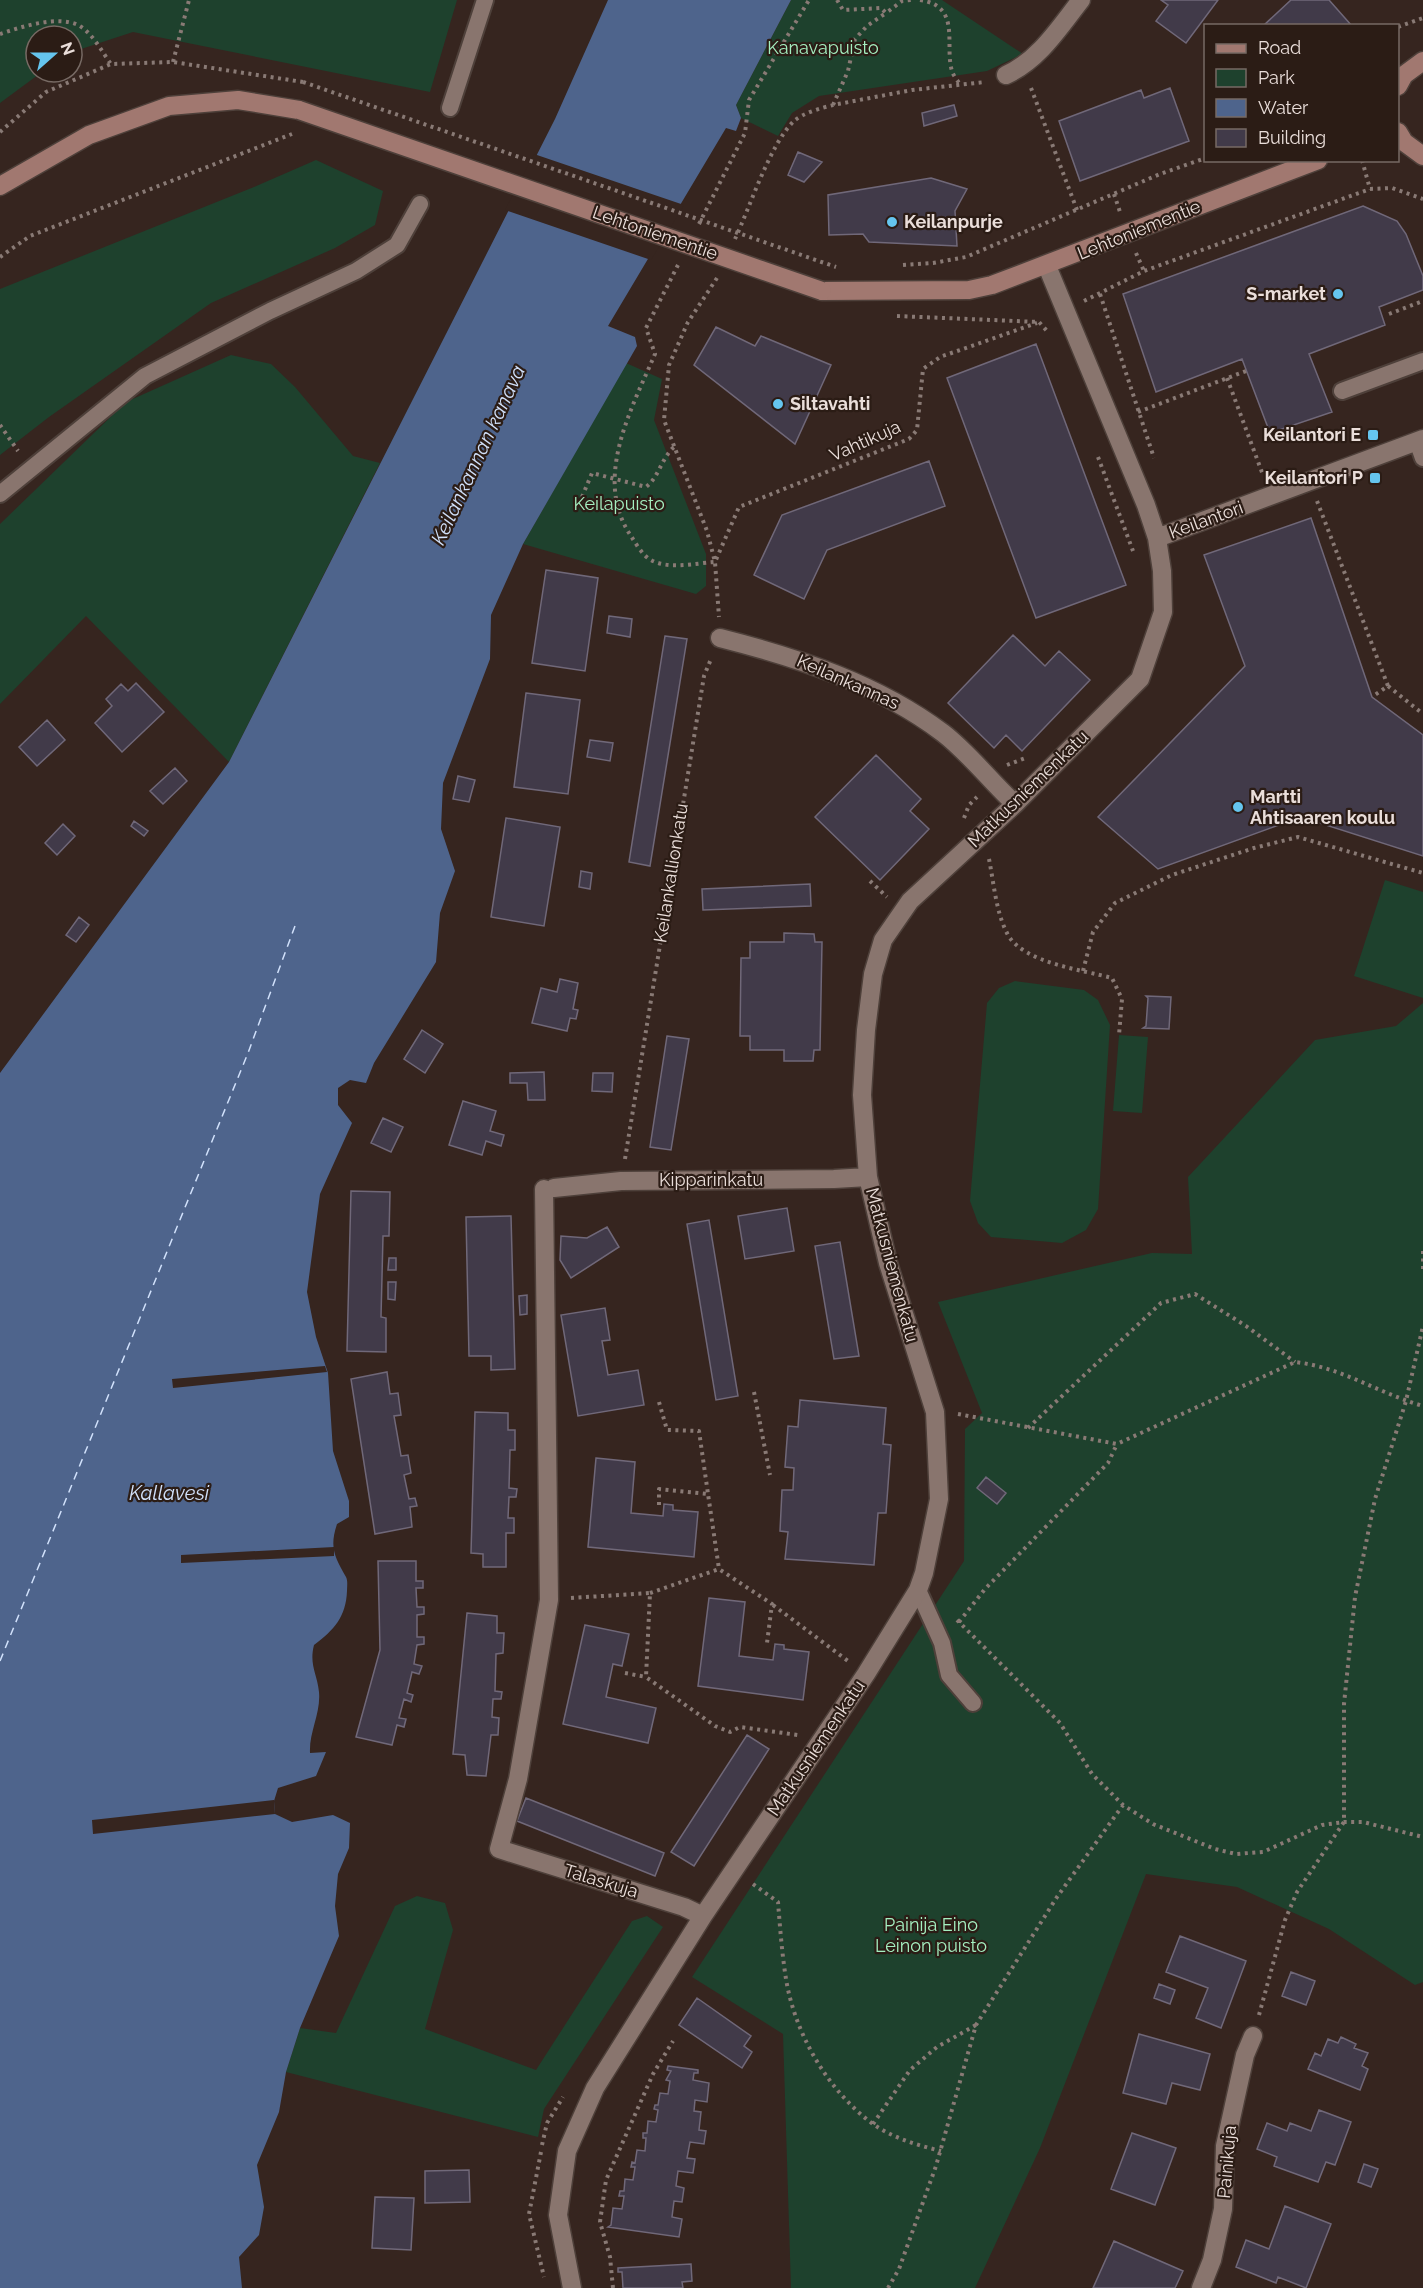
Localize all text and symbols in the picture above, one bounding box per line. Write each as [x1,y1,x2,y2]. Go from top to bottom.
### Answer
north arrow [24,24,84,84]
legend [1204,24,1399,162]
park label: Kanavapuisto [767,37,879,58]
text: Road [1258,37,1301,58]
text: N [56,40,79,58]
text: Park [1258,67,1295,88]
text: Water [1258,97,1309,118]
text: Building [1258,127,1326,148]
street label: Lehtoniementie [1074,195,1204,264]
street label: Lehtoniementie [590,201,721,264]
place label: Keilanpurje [904,211,1003,232]
marker: Keilanpurje [885,215,899,229]
place label: S-market [1246,283,1326,304]
marker: S-market [1331,287,1345,301]
water label: Keilankannan kanava [426,361,530,549]
place label: Siltavahti [790,393,870,414]
marker: Siltavahti [771,397,785,411]
street label: Vahtikuja [826,416,904,465]
place label: Keilantori E [1263,424,1361,445]
marker: Keilantori E [1366,428,1380,442]
place label: Keilantori P [1265,467,1363,488]
marker: Keilantori P [1368,471,1382,485]
park label: Keilapuisto [573,493,665,514]
street label: Keilantori [1166,496,1246,543]
street label: Keilankannas [794,650,903,714]
street label: Matkusniemenkatu [963,726,1092,851]
place label: Martti Ahtisaaren koulu [1250,786,1395,828]
marker: Martti Ahtisaaren koulu [1231,800,1245,814]
street label: Keilankallionkatu [649,802,692,944]
street label: Kipparinkatu [659,1169,763,1190]
street label: Matkusniemenkatu [862,1185,923,1344]
water label: Kallavesi [129,1481,210,1505]
street label: Matkusniemenkatu [762,1676,869,1819]
street label: Talaskuja [562,1859,641,1902]
park label: Painija Eino Leinon puisto [875,1914,987,1956]
street label: Painikuja [1213,2125,1240,2199]

